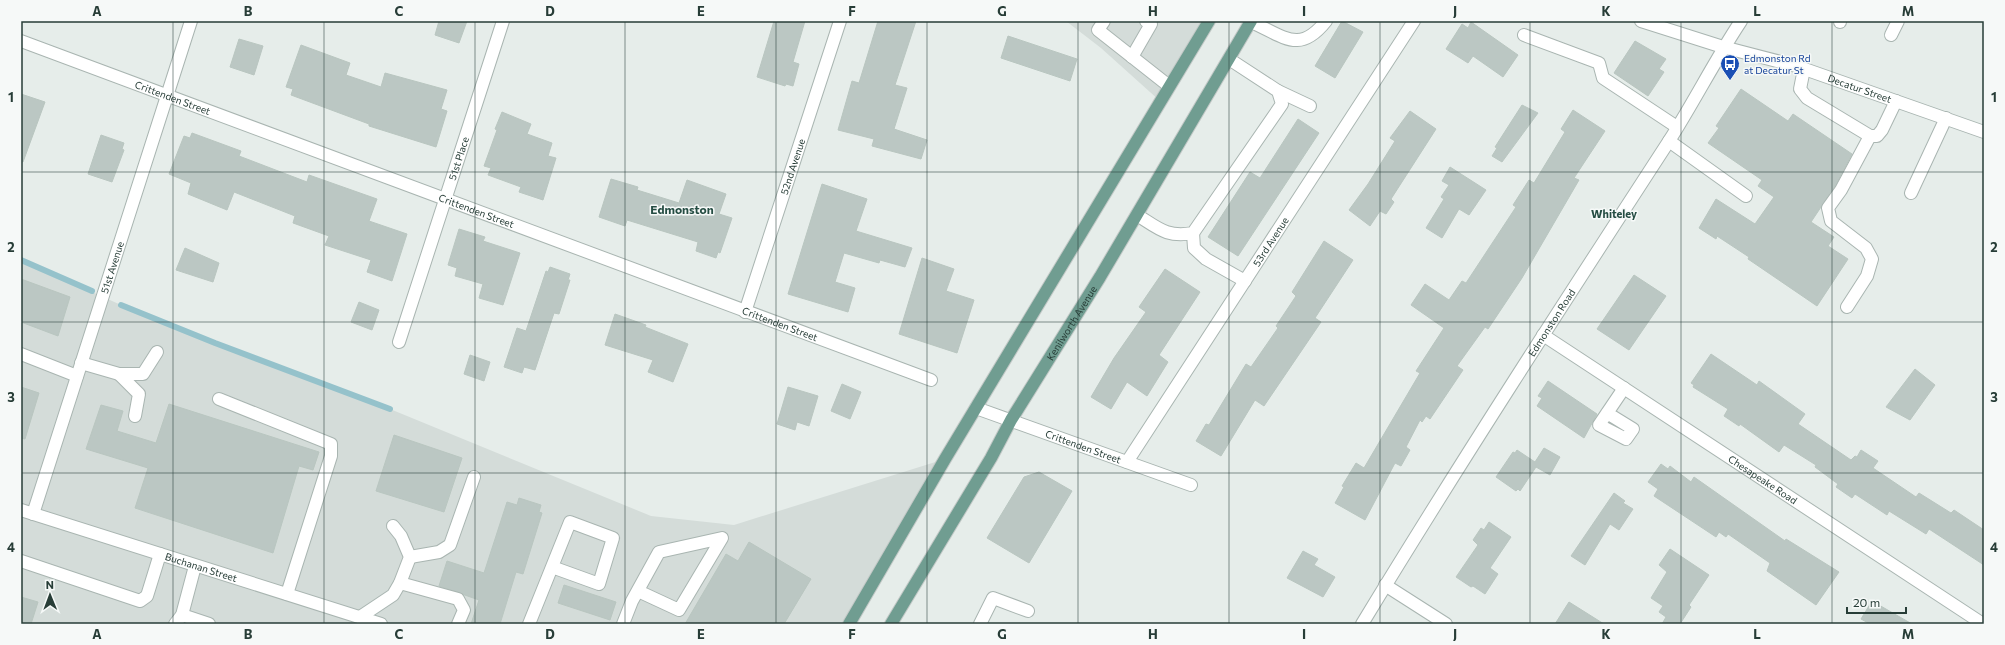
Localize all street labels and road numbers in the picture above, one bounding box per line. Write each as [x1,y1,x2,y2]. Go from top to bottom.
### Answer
street label: Decatur Street [1826,72,1893,105]
street label: Crittenden Street [133,78,212,117]
street label: 51st Place [446,135,471,182]
street label: 52nd Avenue [778,137,807,196]
street label: Crittenden Street [437,191,516,230]
street label: 53rd Avenue [1250,215,1291,268]
street label: 51st Avenue [98,240,126,295]
street label: Kenilworth Avenue [1044,284,1099,362]
street label: Edmonston Road [1525,286,1578,359]
street label: Crittenden Street [741,304,819,343]
street label: Crittenden Street [1044,427,1123,466]
street label: Chesapeake Road [1726,452,1800,506]
street label: Buchanan Street [164,550,239,584]

